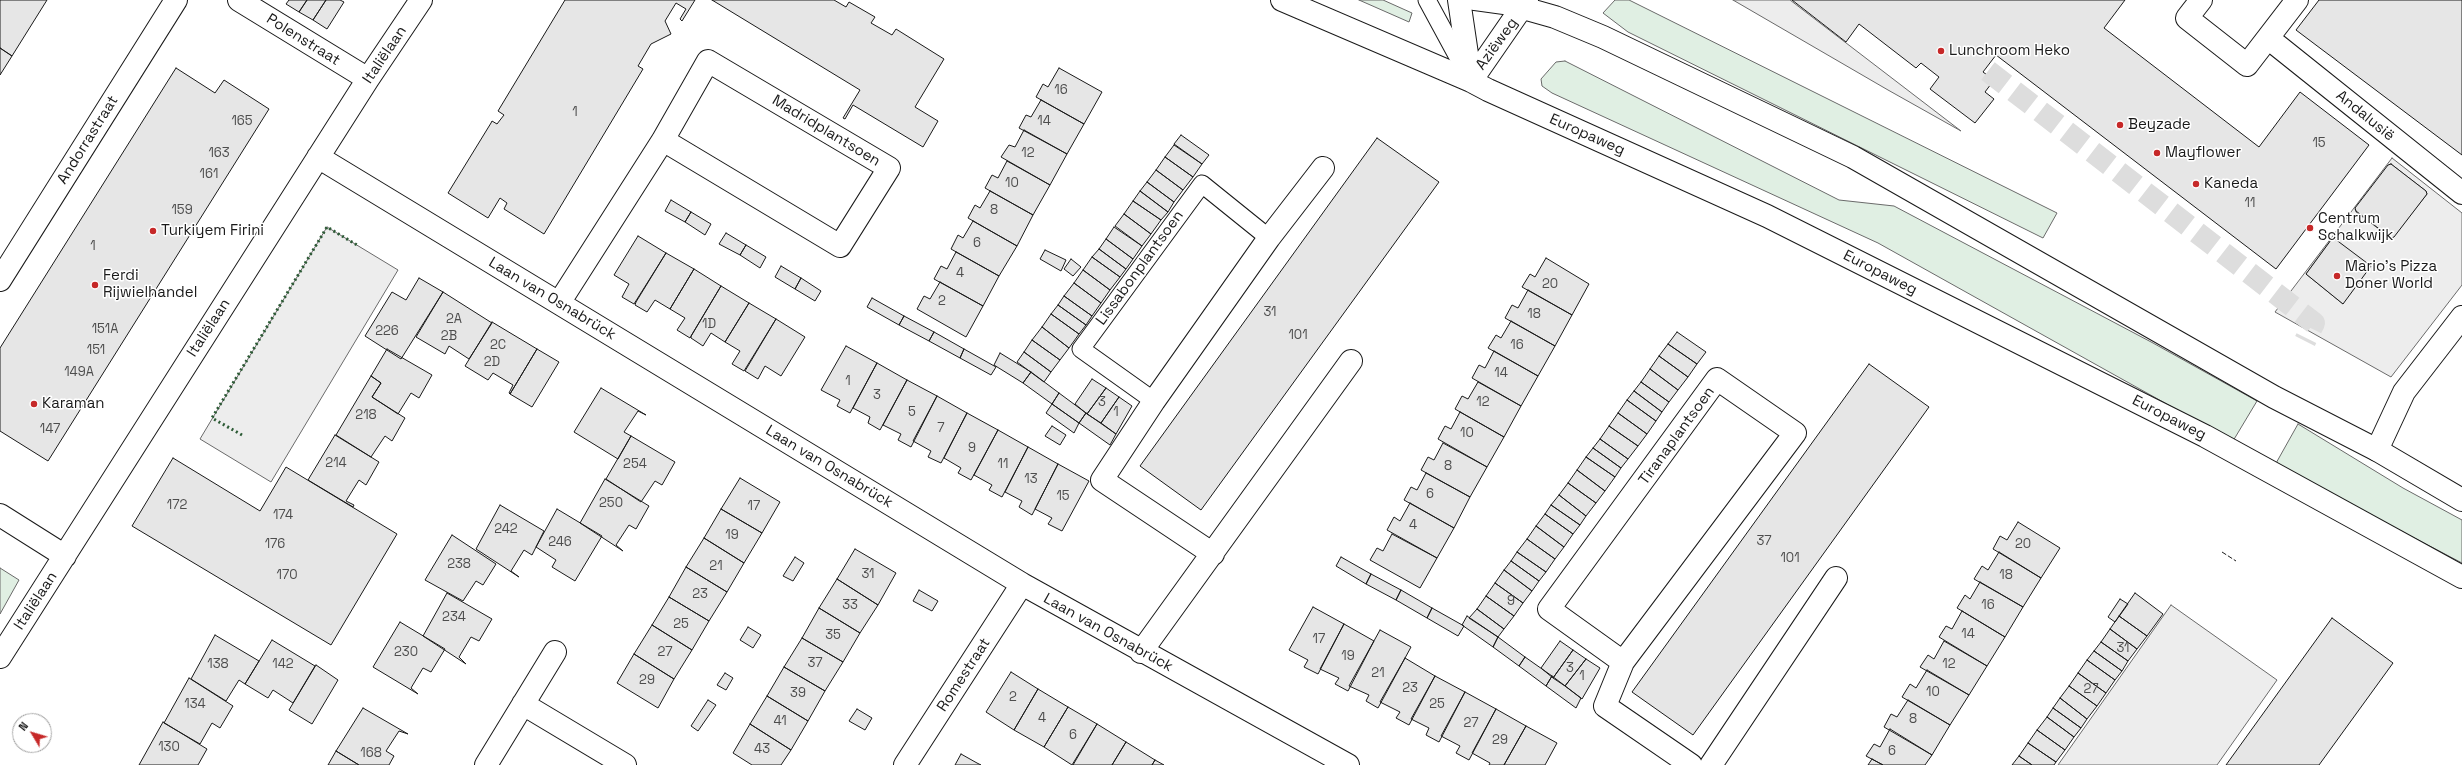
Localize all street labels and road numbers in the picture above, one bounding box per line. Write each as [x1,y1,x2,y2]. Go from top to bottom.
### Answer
street label: Polenstraat [263,10,343,70]
street label: Aziëweg [1472,14,1522,74]
street label: Italiëlaan [359,23,411,87]
street label: Andalusië [2332,87,2398,145]
street label: Andorrastraat [54,92,122,188]
street label: Madridplantsoen [769,92,883,170]
street label: Europaweg [1546,110,1628,160]
street label: Lissabonplantsoen [1092,207,1188,329]
street label: Europaweg [1840,247,1920,299]
street label: Laan van Osnabrück [485,254,619,344]
street label: Italiëlaan [184,296,234,360]
street label: Tiranaplantsoen [1635,383,1719,489]
street label: Europaweg [2129,392,2209,444]
street label: Laan van Osnabrück [762,422,896,512]
street label: Italiëlaan [11,569,61,633]
street label: Laan van Osnabrück [1040,590,1176,676]
street label: Romestraat [934,635,994,715]

